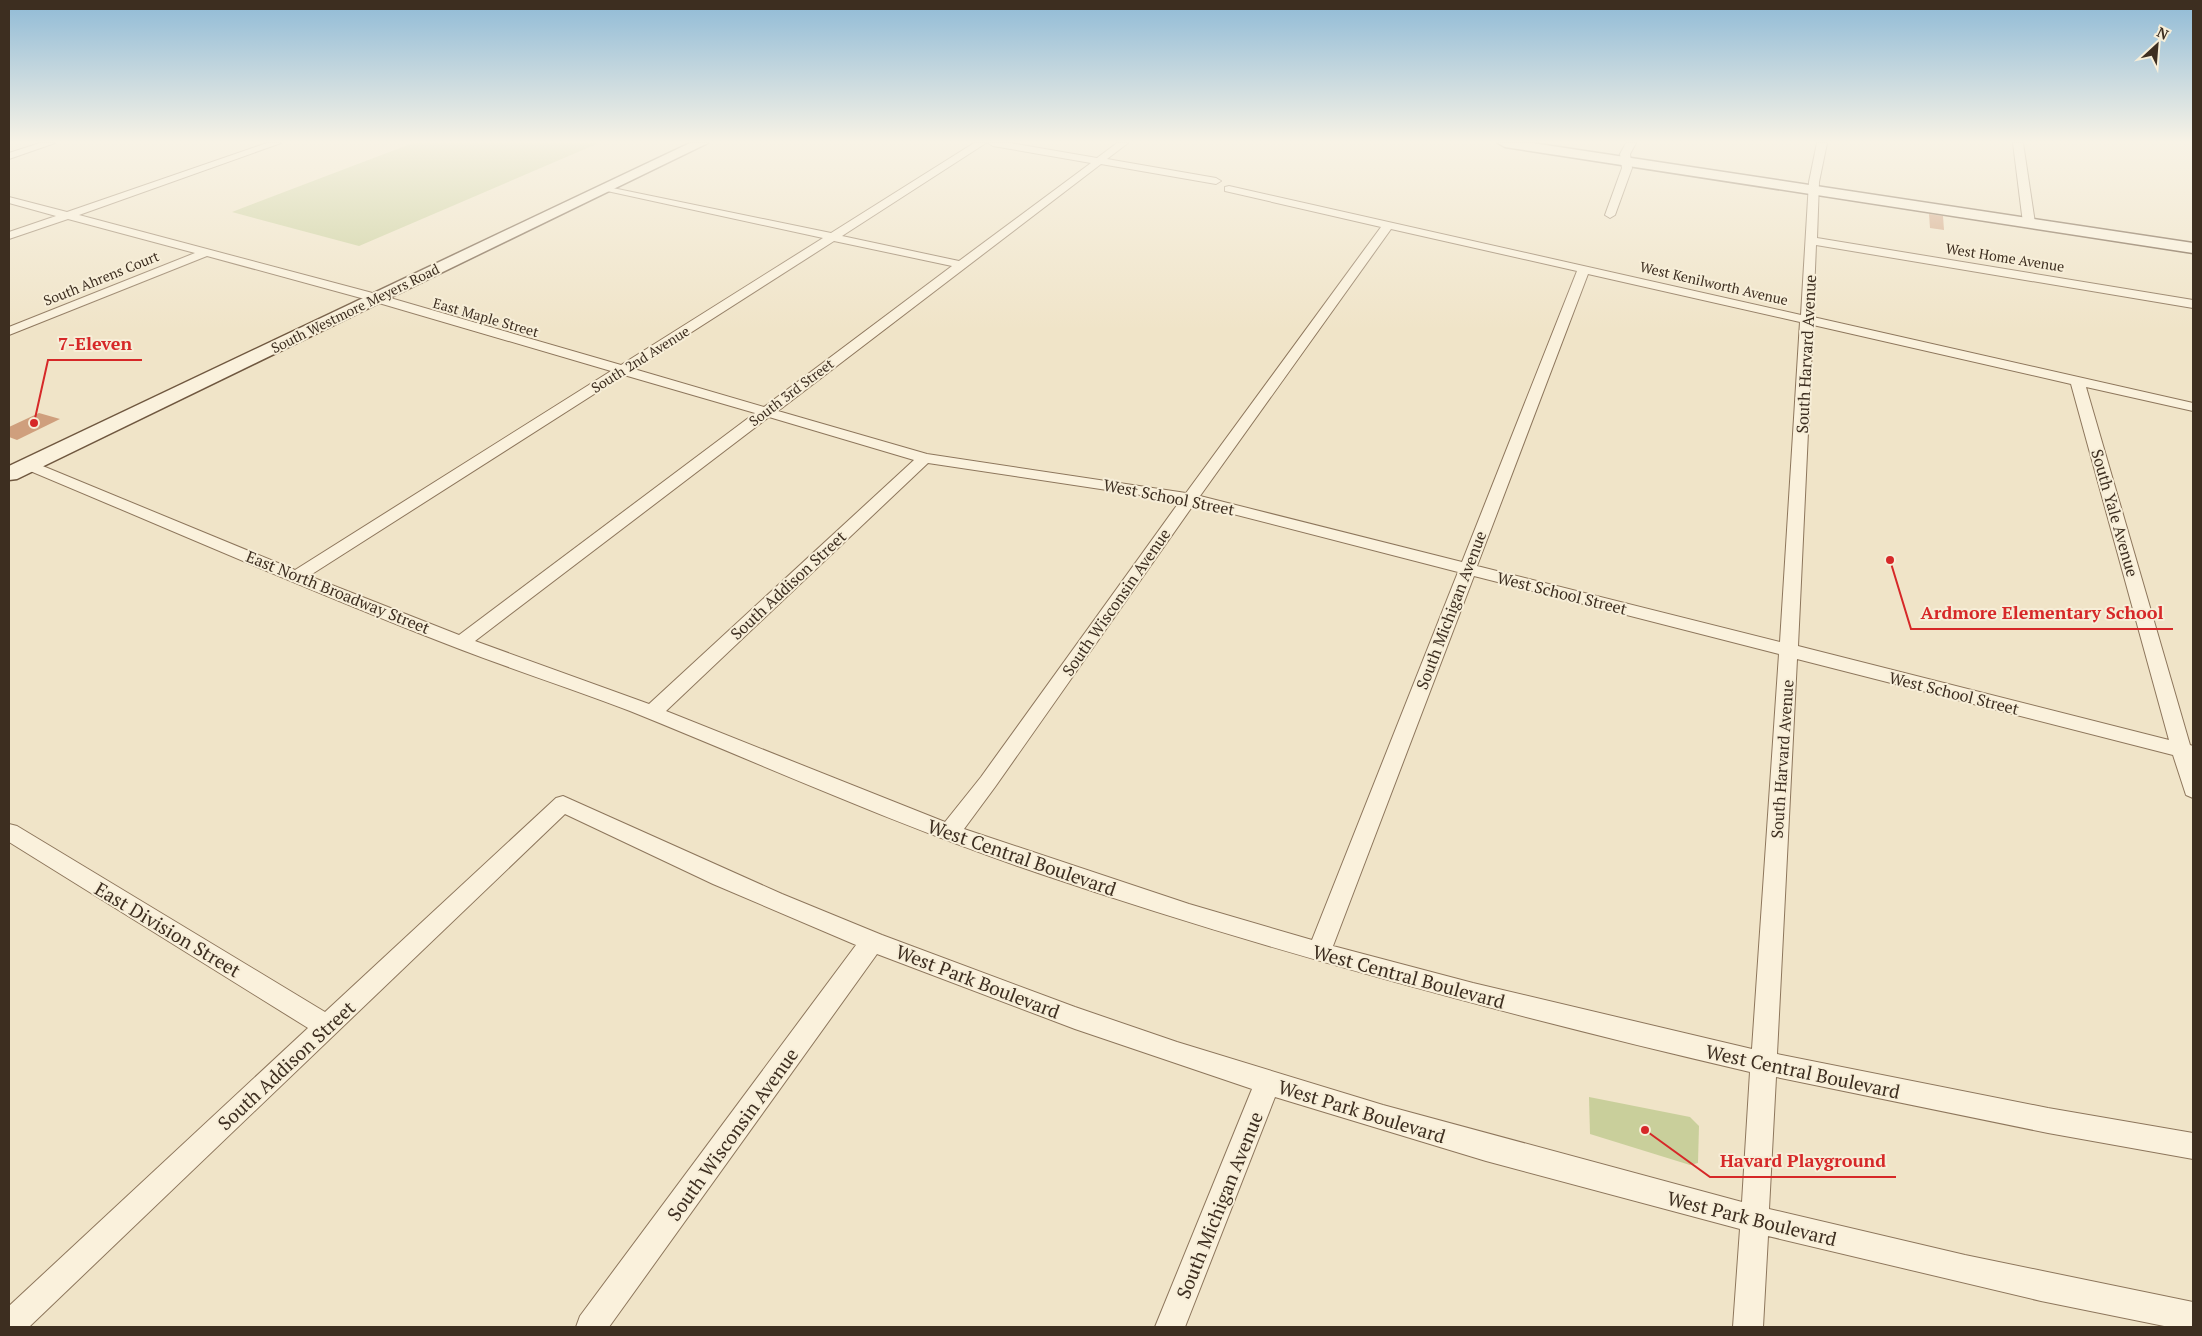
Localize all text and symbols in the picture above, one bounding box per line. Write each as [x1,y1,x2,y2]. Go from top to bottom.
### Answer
north arrow [2132,20,2182,70]
text: N [2154,22,2172,44]
street label: West Home Avenue [1944,238,2066,276]
street label: South Ahrens Court [40,246,162,310]
street label: West Kenilworth Avenue [1638,257,1790,309]
street label: South Westmore Meyers Road [268,259,443,357]
street label: South Harvard Avenue [1791,274,1821,434]
street label: East Maple Street [431,293,542,341]
street label: South 2nd Avenue [587,321,693,397]
callout: 7-Eleven [48,327,142,360]
text: 7-Eleven [58,331,132,355]
street label: South 3rd Street [745,353,838,430]
street label: South Yale Avenue [2086,447,2144,579]
street label: West School Street [1102,473,1237,521]
street label: South Wisconsin Avenue [1057,524,1175,680]
street label: South Addison Street [725,525,851,644]
street label: South Michigan Avenue [1411,528,1491,692]
street label: East North Broadway Street [243,545,433,639]
street label: West School Street [1495,566,1629,620]
callout: Ardmore Elementary School [1911,596,2173,629]
text: Ardmore Elementary School [1921,600,2163,624]
street label: West School Street [1887,666,2021,720]
street label: South Harvard Avenue [1765,679,1799,839]
street label: West Central Boulevard [924,813,1120,901]
street label: East Division Street [90,876,246,982]
street label: West Park Boulevard [892,938,1064,1024]
street label: West Central Boulevard [1310,938,1508,1014]
street label: South Addison Street [212,995,360,1135]
street label: West Central Boulevard [1704,1038,1903,1104]
street label: South Wisconsin Avenue [661,1042,803,1226]
street label: West Park Boulevard [1275,1074,1449,1148]
street label: South Michigan Avenue [1170,1108,1268,1302]
callout: Havard Playground [1710,1144,1896,1177]
text: Havard Playground [1720,1148,1886,1172]
street label: West Park Boulevard [1665,1185,1840,1251]

